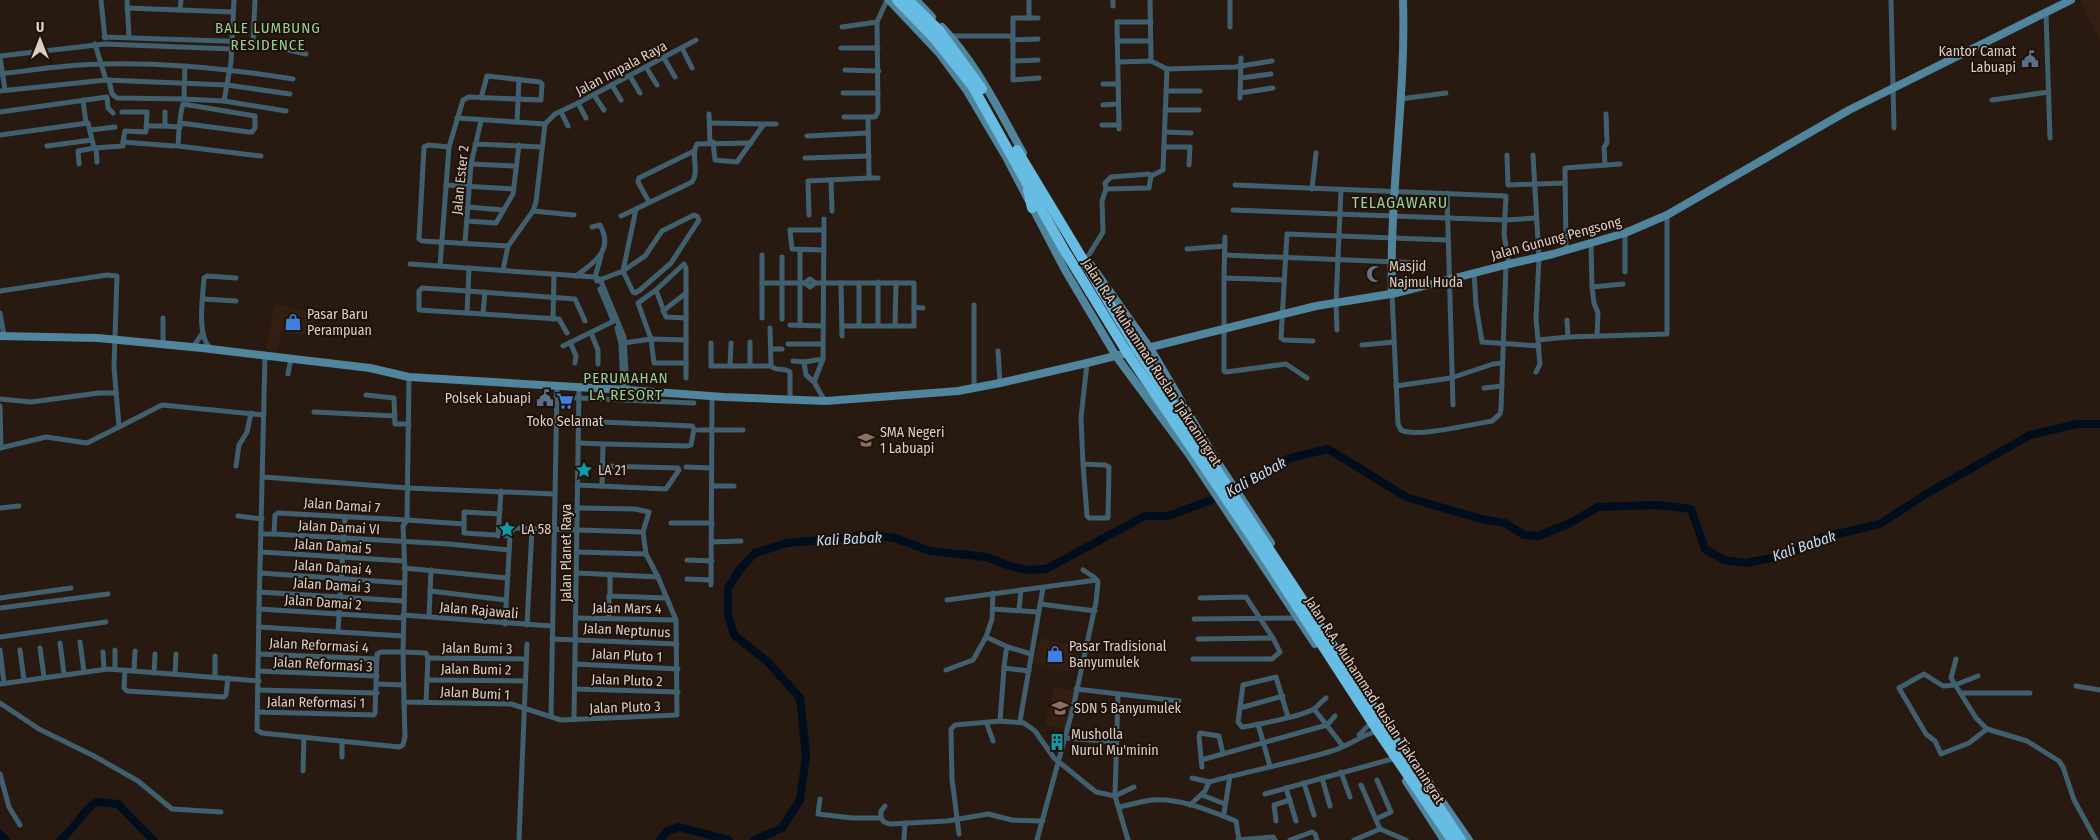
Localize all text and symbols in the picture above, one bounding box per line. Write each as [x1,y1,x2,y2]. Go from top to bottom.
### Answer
north arrow [15,15,65,65]
text: U [36,19,44,36]
district label: BALE LUMBUNG RESIDENCE [215,19,321,54]
street label: Jalan Impala Raya [573,37,670,100]
place label: Kantor Camat Labuapi [1939,43,2016,76]
public building icon: Kantor Camat Labuapi [2020,49,2040,69]
street label: Jalan Ester 2 [448,144,473,216]
district label: TELAGAWARU [1352,193,1448,212]
street label: Jalan Gunung Pengsong [1489,213,1623,264]
street label: Jalan R.A. Muhammad Ruslan Tjakraningrat [1078,255,1225,470]
place label: Masjid Najmul Huda [1389,258,1463,291]
mosque icon: Masjid Najmul Huda [1365,264,1385,284]
place label: Pasar Baru Perampuan [307,306,372,339]
shop icon: Pasar Baru Perampuan [283,312,303,332]
district label: PERUMAHAN LA RESORT [583,369,669,404]
public building icon: Polsek Labuapi [535,388,555,408]
place label: Polsek Labuapi [445,390,531,407]
supermarket icon: Toko Selamat [555,391,575,411]
place label: Toko Selamat [527,413,604,430]
place label: SMA Negeri 1 Labuapi [880,424,945,457]
school or university icon: SMA Negeri 1 Labuapi [856,430,876,450]
water label: Kali Babak [1223,453,1290,501]
place icon: LA 21 [574,460,594,480]
place label: LA 21 [598,462,626,479]
street label: Jalan Damai 7 [303,494,381,517]
street label: Jalan Planet Raya [558,504,575,602]
street label: Jalan Damai VI [298,517,380,538]
place icon: LA 58 [497,519,517,539]
place label: LA 58 [521,521,551,538]
water label: Kali Babak [1770,527,1839,565]
water label: Kali Babak [816,528,883,550]
street label: Jalan Damai 5 [294,535,372,558]
street label: Jalan Damai 4 [294,556,373,579]
street label: Jalan Damai 3 [293,574,371,597]
street label: Jalan Damai 2 [284,591,362,614]
street label: Jalan R.A. Muhammad Ruslan Tjakraningrat [1301,593,1448,808]
street label: Jalan Rajawali [439,599,519,622]
street label: Jalan Mars 4 [592,599,662,618]
street label: Jalan Neptunus [583,620,671,641]
street label: Jalan Reformasi 4 [269,634,369,657]
place label: Pasar Tradisional Banyumulek [1069,638,1167,671]
street label: Jalan Bumi 3 [442,639,512,658]
shop icon: Pasar Tradisional Banyumulek [1045,644,1065,664]
street label: Jalan Pluto 1 [591,645,663,666]
street label: Jalan Reformasi 3 [273,653,373,676]
street label: Jalan Bumi 2 [441,660,511,679]
street label: Jalan Pluto 2 [591,671,663,690]
street label: Jalan Bumi 1 [440,683,510,704]
street label: Jalan Reformasi 1 [267,693,365,712]
street label: Jalan Pluto 3 [589,698,661,717]
school or university icon: SDN 5 Banyumulek [1050,698,1070,718]
place label: SDN 5 Banyumulek [1074,700,1182,717]
place label: Musholla Nurul Mu'minin [1071,726,1159,759]
building icon: Musholla Nurul Mu'minin [1047,732,1067,752]

